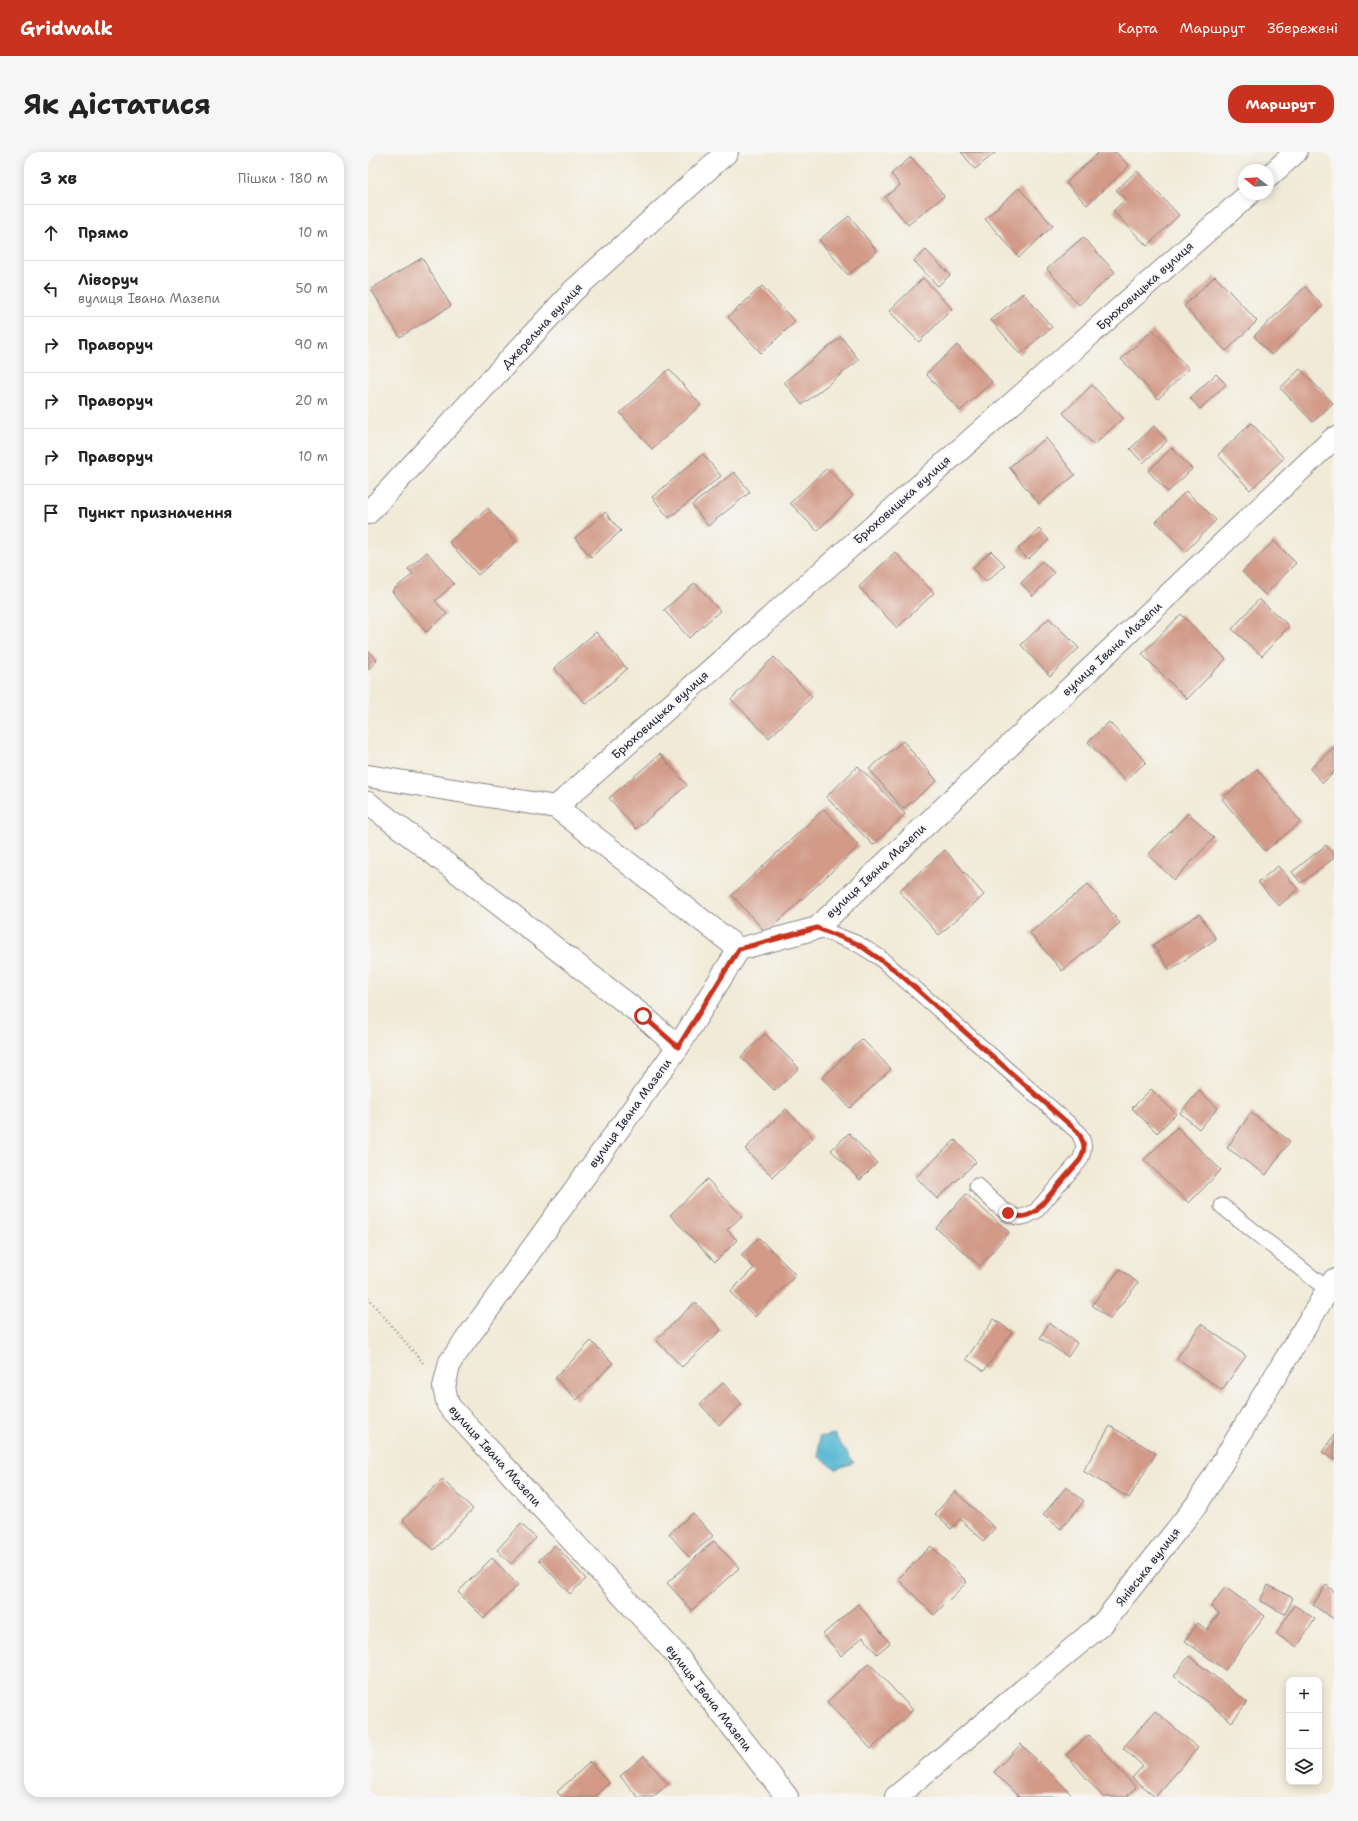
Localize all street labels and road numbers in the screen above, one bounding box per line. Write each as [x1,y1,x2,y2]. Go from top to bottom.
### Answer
street label: Брюховицька вулиця [1093,238,1197,334]
street label: Джерельна вулиця [498,280,586,372]
street label: Брюховицька вулиця [850,452,954,548]
street label: вулиця Івана Мазепи [1059,598,1166,700]
street label: Брюховицька вулиця [608,667,712,763]
street label: вулиця Івана Мазепи [823,820,930,922]
street label: вулиця Івана Мазепи [585,1055,675,1171]
street label: вулиця Івана Мазепи [445,1402,545,1510]
street label: Янівська вулиця [1112,1525,1184,1609]
street label: вулиця Івана Мазепи [662,1641,756,1755]

